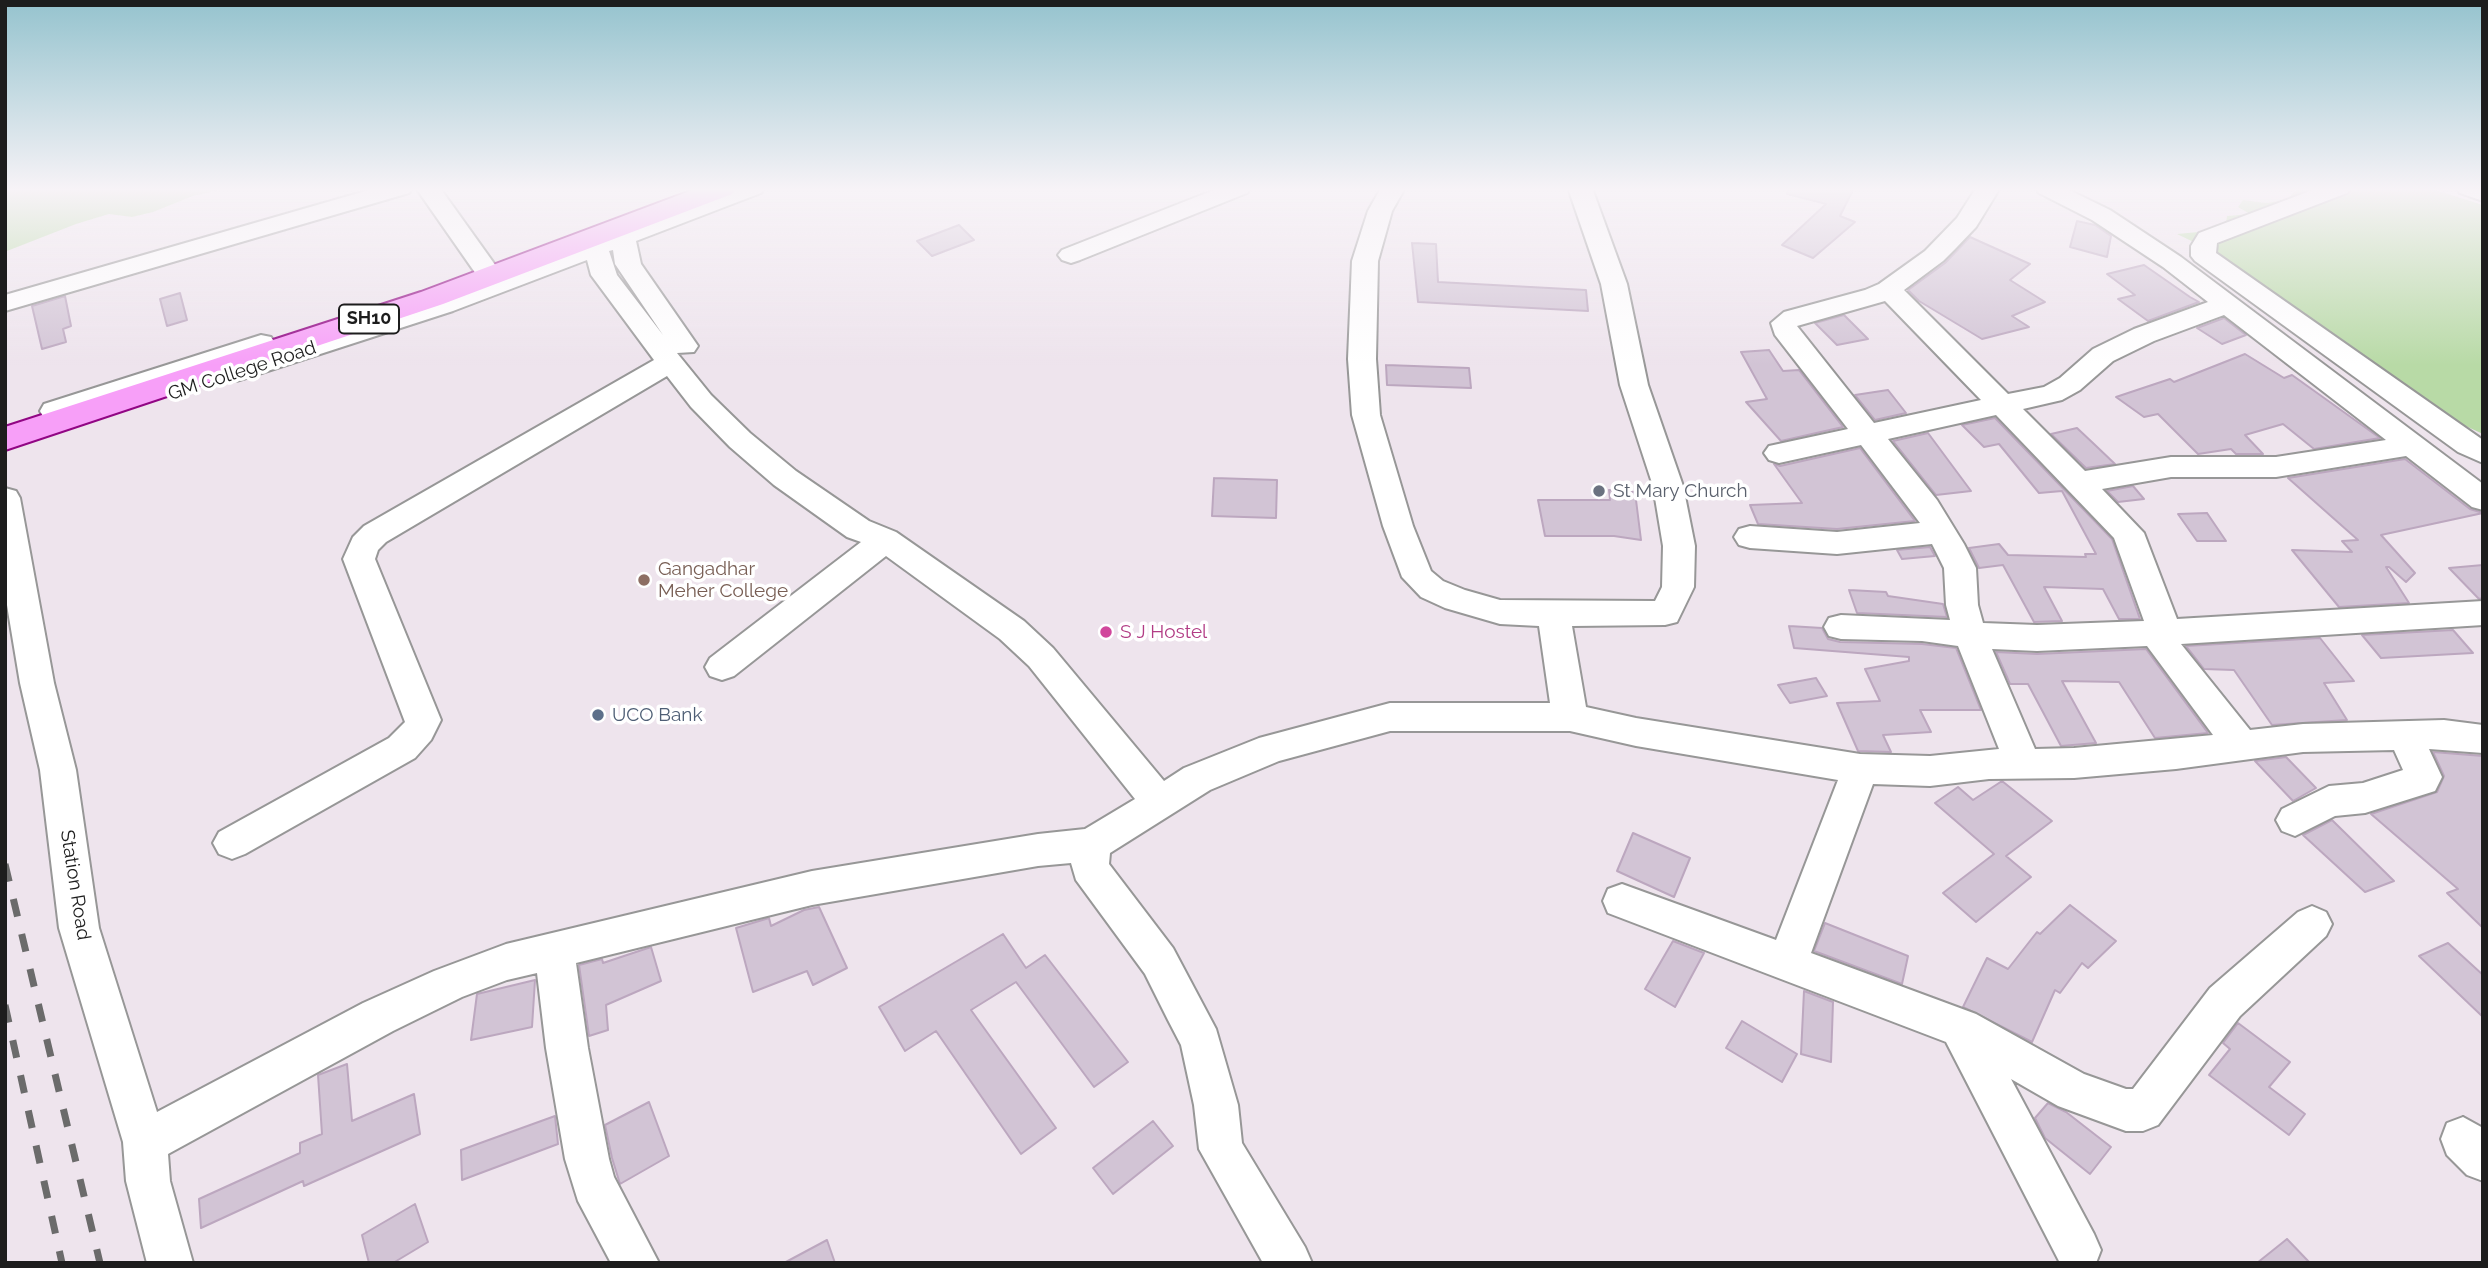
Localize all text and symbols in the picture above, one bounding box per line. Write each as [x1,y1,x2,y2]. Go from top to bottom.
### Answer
road number: SH10 [339,304,399,334]
street label: GM College Road [165,336,319,406]
place label: St Mary Church [1613,480,1748,502]
marker: St Mary Church [1591,483,1607,499]
place label: Gangadhar Meher College [658,558,788,602]
marker: Gangadhar Meher College [636,572,652,588]
place label: S J Hostel [1120,621,1207,643]
marker: S J Hostel [1098,624,1114,640]
place label: UCO Bank [612,704,703,726]
marker: UCO Bank [590,707,606,723]
street label: Station Road [55,828,95,942]

